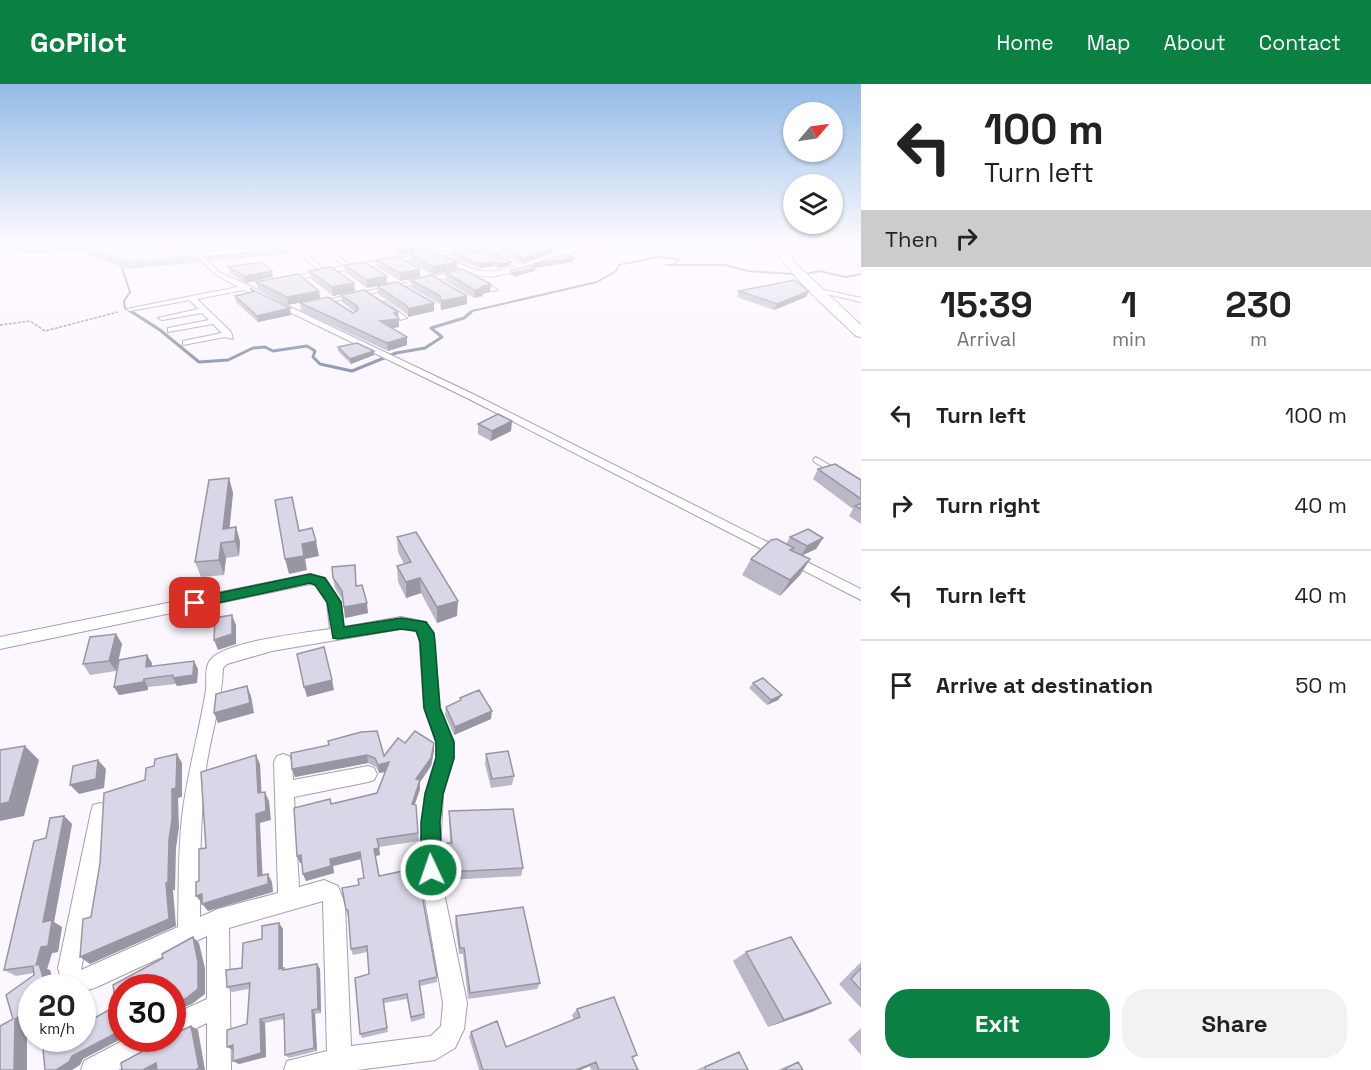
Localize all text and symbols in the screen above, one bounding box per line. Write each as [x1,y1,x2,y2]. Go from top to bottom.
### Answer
text: GoPilot [30,24,127,60]
text: Home [996,29,1054,56]
text: Map [1087,29,1131,56]
text: About [1164,29,1226,56]
text: Contact [1259,29,1341,56]
north arrow [783,102,843,162]
map controls [783,102,843,234]
text: 100 m [984,103,1104,156]
icon: left [885,108,963,186]
text: Turn left [984,155,1094,190]
button: layers [783,174,843,234]
icon: right [950,222,983,255]
text: Then [885,225,938,253]
text: 15:39 [940,282,1033,328]
text: 1 [1121,282,1137,328]
text: 230 [1225,282,1292,328]
text: Arrival [957,326,1016,352]
text: min [1112,326,1146,352]
text: m [1250,326,1267,352]
icon: left [885,399,918,432]
text: Turn left [936,401,1026,429]
text: 100 m [1285,401,1347,429]
icon: right [885,489,918,522]
text: Turn right [936,491,1041,519]
text: 40 m [1295,491,1347,519]
pin [169,577,220,628]
icon: left [885,579,918,612]
text: Turn left [936,581,1026,609]
text: 40 m [1295,581,1347,609]
icon: arrive [178,586,211,619]
icon: arrive [885,669,918,702]
text: Arrive at destination [936,671,1153,699]
text: 50 m [1295,671,1347,699]
position arrow [399,838,463,902]
speed limit sign: 30 [108,974,186,1052]
text: 20 [38,986,76,1025]
button: Exit [885,989,1110,1058]
button: Share [1122,989,1347,1058]
text: km/h [39,1019,75,1038]

